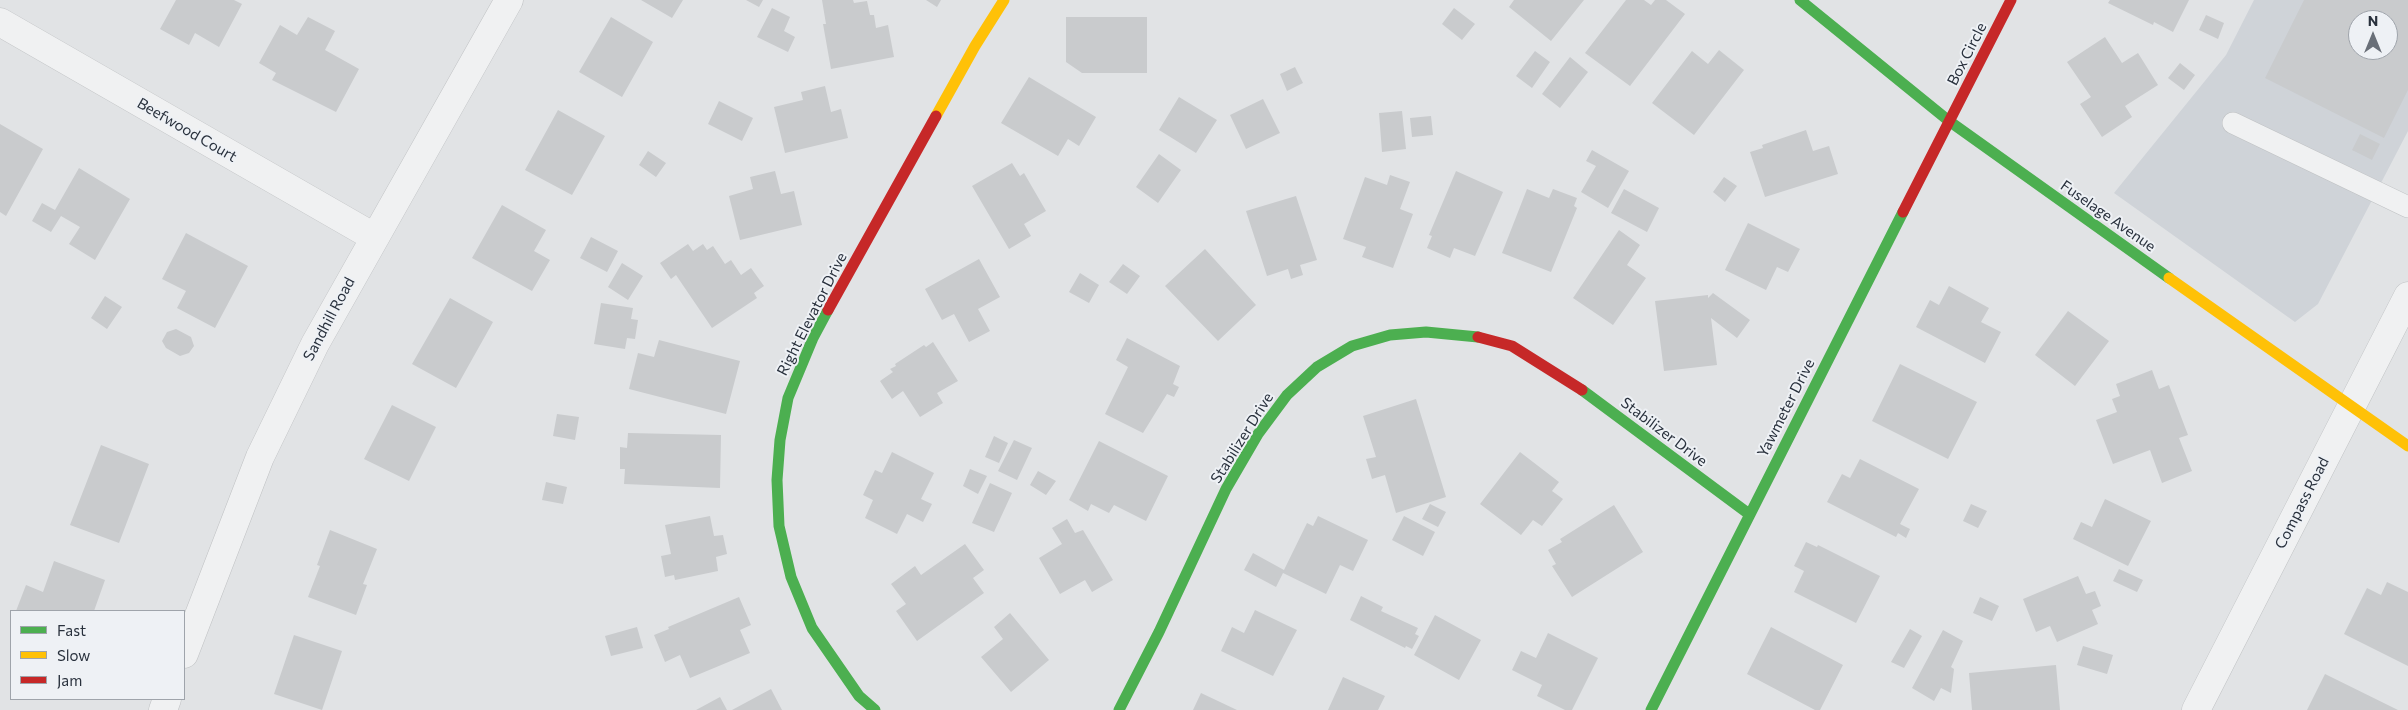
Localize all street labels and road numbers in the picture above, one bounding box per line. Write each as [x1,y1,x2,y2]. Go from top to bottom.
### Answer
street label: Box Circle [1944,20,1990,88]
street label: Beefwood Court [134,94,240,166]
street label: Fuselage Avenue [2057,177,2159,255]
street label: Right Elevator Drive [773,250,851,378]
street label: Sandhill Road [299,274,359,364]
street label: Yawmeter Drive [1753,356,1819,460]
street label: Stabilizer Drive [1207,389,1277,487]
street label: Stabilizer Drive [1617,394,1711,470]
street label: Compass Road [2271,454,2333,552]

